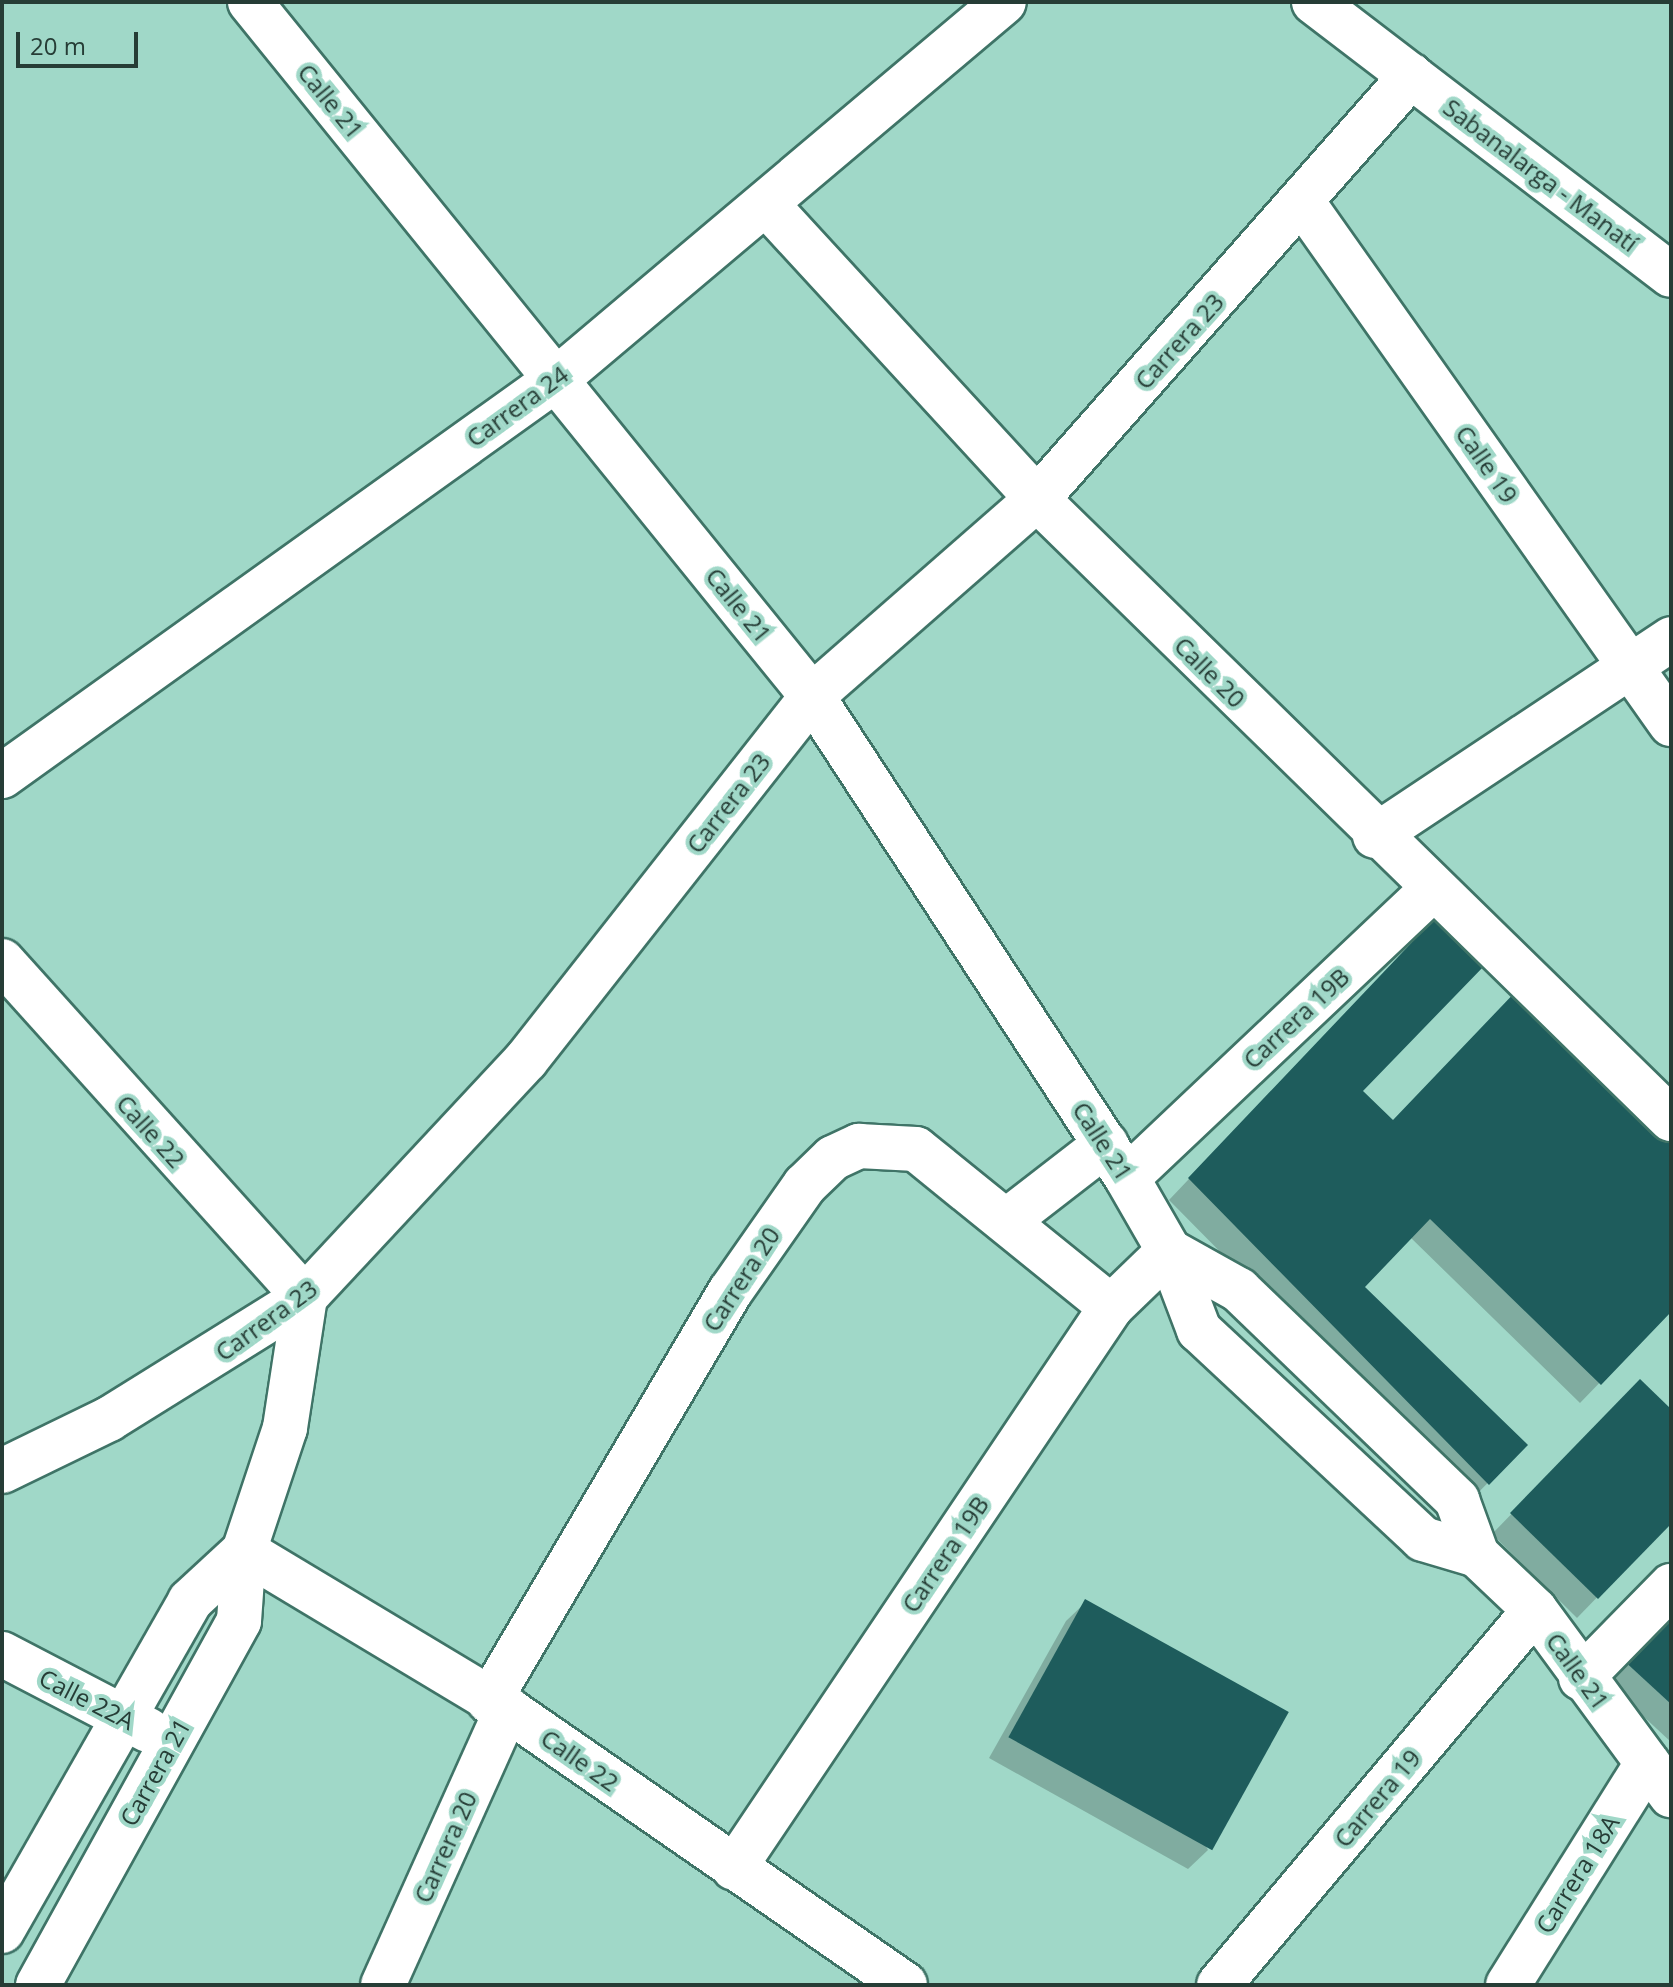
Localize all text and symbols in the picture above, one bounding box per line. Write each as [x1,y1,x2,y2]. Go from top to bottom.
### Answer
scale bar [20,16,142,66]
text: 20 m [30,29,86,62]
street label: Calle 21 [292,58,370,144]
street label: Sabanalarga - Manatí [1438,93,1644,257]
street label: Carrera 23 [1129,287,1229,395]
street label: Carrera 24 [461,360,573,452]
street label: Calle 19 [1450,420,1524,508]
street label: Calle 21 [700,562,778,648]
street label: Calle 20 [1169,631,1251,713]
street label: Carrera 23 [680,747,776,859]
street label: Carrera 19B [1237,962,1355,1074]
street label: Calle 22 [111,1089,191,1173]
street label: Calle 21 [1067,1096,1139,1186]
street label: Carrera 20 [697,1222,785,1336]
street label: Carrera 23 [210,1274,322,1366]
street label: Carrera 19B [896,1490,994,1618]
street label: Calle 21 [1541,1627,1615,1715]
street label: Calle 22A [35,1663,139,1735]
street label: Carrera 21 [114,1713,196,1831]
street label: Calle 22 [536,1723,624,1797]
street label: Carrera 19 [1328,1743,1426,1853]
street label: Carrera 20 [408,1787,482,1907]
street label: Carrera 18A [1529,1810,1625,1938]

